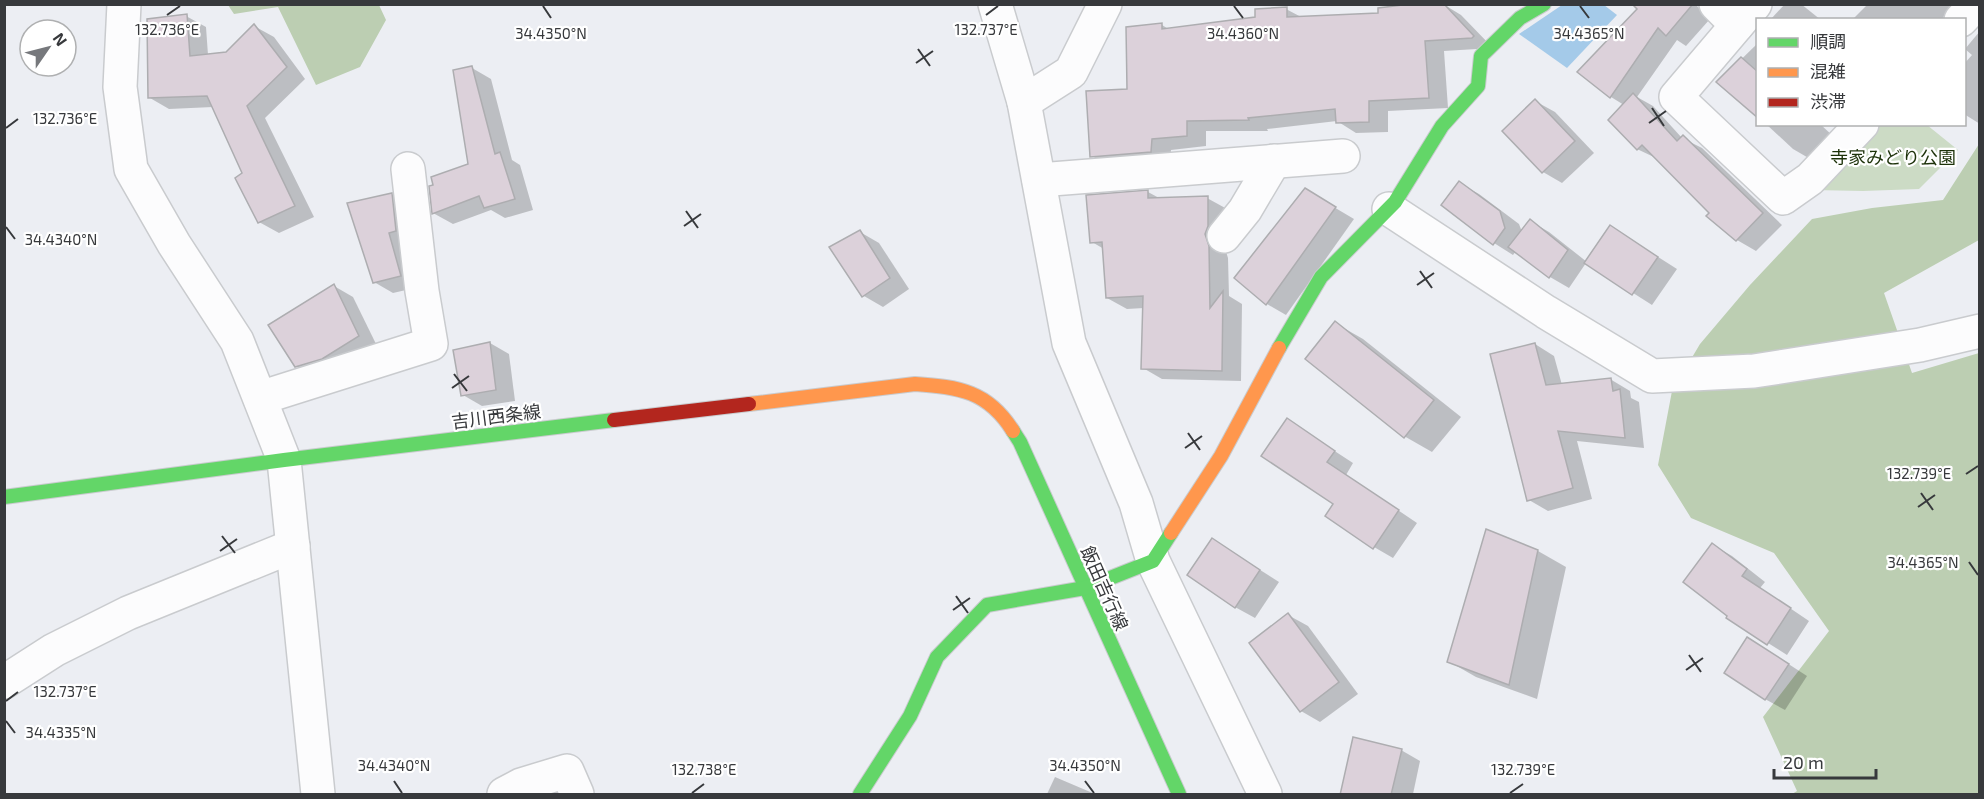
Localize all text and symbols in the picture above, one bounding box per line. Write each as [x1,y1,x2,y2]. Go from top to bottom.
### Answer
north arrow [18,18,78,78]
legend [1756,18,1966,126]
text: 132.736°E [135,20,199,38]
text: 132.737°E [954,20,1018,38]
text: 34.4350°N [515,24,587,42]
text: 34.4360°N [1207,24,1279,42]
text: 34.4365°N [1553,24,1625,42]
text: N [50,29,72,49]
text: 順調 [1810,30,1846,52]
text: 混雑 [1810,60,1846,82]
text: 渋滞 [1810,90,1846,112]
text: 132.736°E [33,109,97,127]
park label: 寺家みどり公園 [1830,146,1956,168]
text: 34.4340°N [25,230,97,248]
street label: 吉川西条線 [450,400,542,432]
text: 132.739°E [1887,464,1951,482]
street label: 飯田吉行線 [1077,542,1133,634]
text: 34.4365°N [1887,553,1959,571]
text: 132.737°E [33,682,97,700]
text: 34.4335°N [26,723,96,741]
scale bar [1774,742,1876,780]
text: 20 m [1783,751,1824,773]
text: 34.4340°N [358,756,430,774]
text: 34.4350°N [1049,756,1121,774]
text: 132.738°E [672,760,736,778]
text: 132.739°E [1491,760,1555,778]

